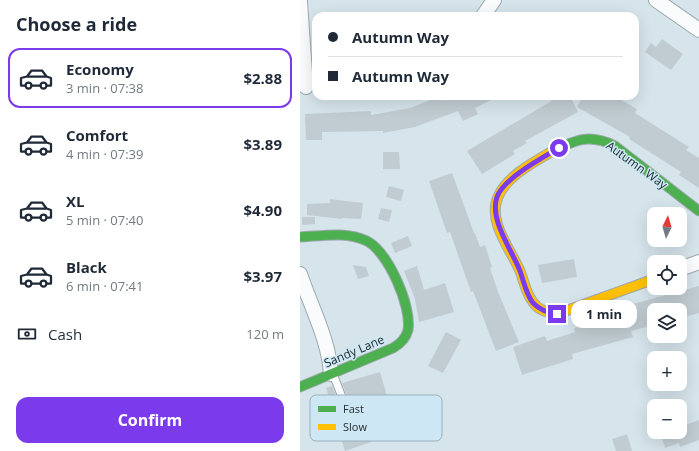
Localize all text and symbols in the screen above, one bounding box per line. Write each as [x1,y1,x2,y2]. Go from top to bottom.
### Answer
text: Choose a ride [16,12,137,36]
text: Autumn Way [352,27,449,47]
text: Economy [66,59,134,79]
icon: car [18,60,54,96]
text: Autumn Way [352,66,449,86]
text: $2.88 [243,68,282,88]
text: 3 min · 07:38 [66,79,143,97]
text: Comfort [66,125,128,145]
icon: car [18,126,54,162]
text: $3.89 [243,134,282,154]
street label: Autumn Way [603,137,672,194]
route start [550,139,568,157]
text: 4 min · 07:39 [66,145,143,163]
text: XL [66,191,84,211]
icon: car [18,192,54,228]
text: $4.90 [243,200,282,220]
north arrow [647,207,687,247]
map controls [647,207,687,439]
text: 5 min · 07:40 [66,211,143,229]
button: locate [647,255,687,295]
text: Black [66,257,107,277]
icon: car [18,258,54,294]
text: $3.97 [243,266,282,286]
text: 6 min · 07:41 [66,277,143,295]
callout: 1 min [571,300,637,328]
button: layers [647,303,687,343]
route end [548,305,566,323]
text: 1 min [586,305,622,323]
icon: cash [16,323,38,345]
text: Cash [48,324,82,344]
text: 120 m [246,325,284,343]
street label: Sandy Lane [321,331,387,371]
button: + [647,351,687,391]
legend [310,395,442,441]
button: Confirm [16,397,284,443]
button: − [647,399,687,439]
text: Fast [343,401,364,416]
text: Slow [343,419,367,434]

